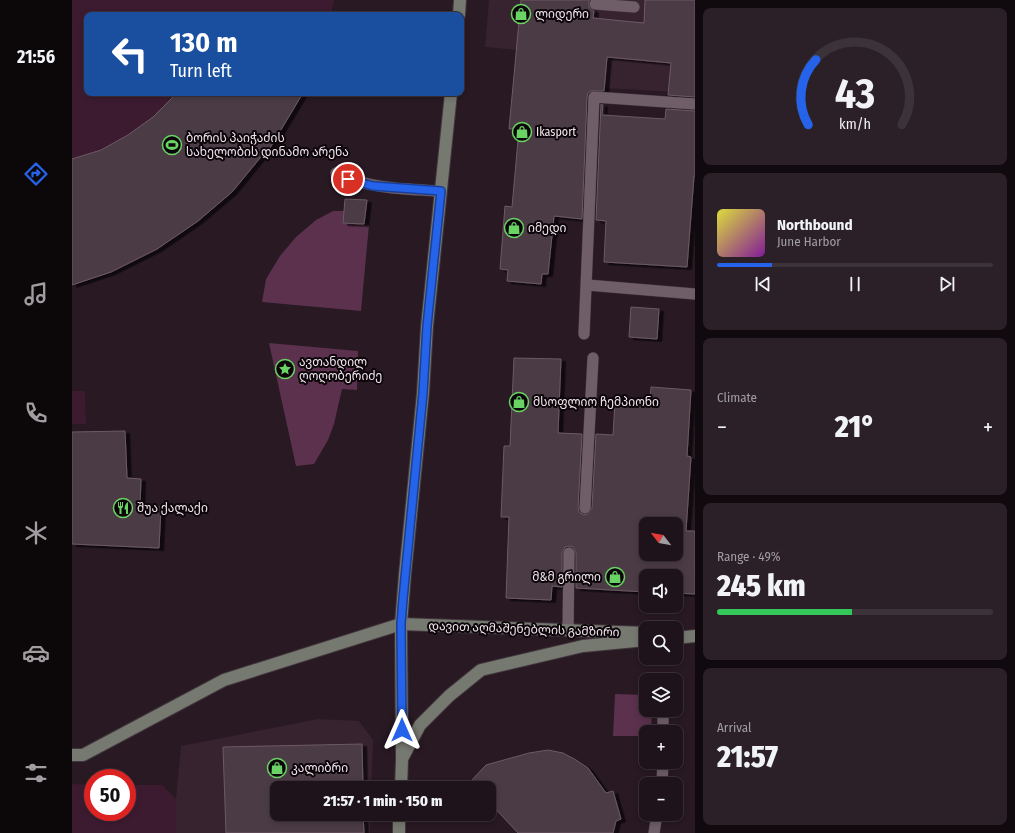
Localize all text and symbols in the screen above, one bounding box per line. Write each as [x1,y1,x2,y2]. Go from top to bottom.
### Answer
shop icon: ლიდერი [510,3,532,25]
place label: ლიდერი [535,7,589,22]
text: 130 m [170,26,238,59]
icon: left [104,28,156,80]
text: 21:56 [17,46,55,68]
text: Turn left [170,60,232,82]
text: 43 [835,68,875,118]
text: km/h [839,115,871,132]
shop icon: Ikasport [511,121,533,143]
place label: Ikasport [536,125,576,139]
place label: ბორის პაიჭაძის სახელობის დინამო არენა [186,131,349,160]
sports icon: ბორის პაიჭაძის სახელობის დინამო არენა [161,134,183,156]
icon: directions [22,160,50,188]
pin [331,162,365,196]
icon: arrive [337,168,359,190]
text: Northbound [777,216,853,234]
shop icon: იმედი [503,217,525,239]
place label: იმედი [528,221,567,236]
text: June Harbor [777,234,841,249]
icon: previous [752,273,774,295]
icon: pause [844,273,866,295]
icon: next [936,273,958,295]
icon: music [22,280,50,308]
place label: ავთანდილ ღოღობერიძე [299,355,382,384]
place icon: ავთანდილ ღოღობერიძე [274,358,296,380]
text: Climate [717,390,757,405]
shop icon: მსოფლიო ჩემპიონი [508,391,530,413]
place label: მსოფლიო ჩემპიონი [533,395,659,410]
icon: phone [22,399,50,427]
text: 21° [835,409,875,445]
text: − [717,414,727,441]
text: + [983,414,993,441]
restaurant icon: შუა ქალაქი [112,497,134,519]
place label: შუა ქალაქი [137,501,208,516]
north arrow [639,517,683,561]
map controls [639,517,683,821]
icon: climate [22,519,50,547]
text: Range · 49% [717,549,780,564]
shop icon: მ&მ გრილი [604,566,626,588]
text: 245 km [717,568,805,604]
button: sound [639,569,683,613]
place label: მ&მ გრილი [532,570,601,585]
street label: დავით აღმაშენებლის გამზირი [428,619,620,640]
button: search [639,621,683,665]
icon: car [22,639,50,667]
button: layers [639,673,683,717]
position arrow [381,709,423,751]
text: Arrival [717,720,751,735]
button: + [639,725,683,769]
text: 21:57 [717,739,778,775]
shop icon: კალიბრი [266,757,288,779]
icon: filters [22,759,50,787]
place label: კალიბრი [291,761,348,776]
speed limit sign: 50 [84,769,136,821]
button: − [639,777,683,821]
text: 21:57 · 1 min · 150 m [324,792,442,810]

